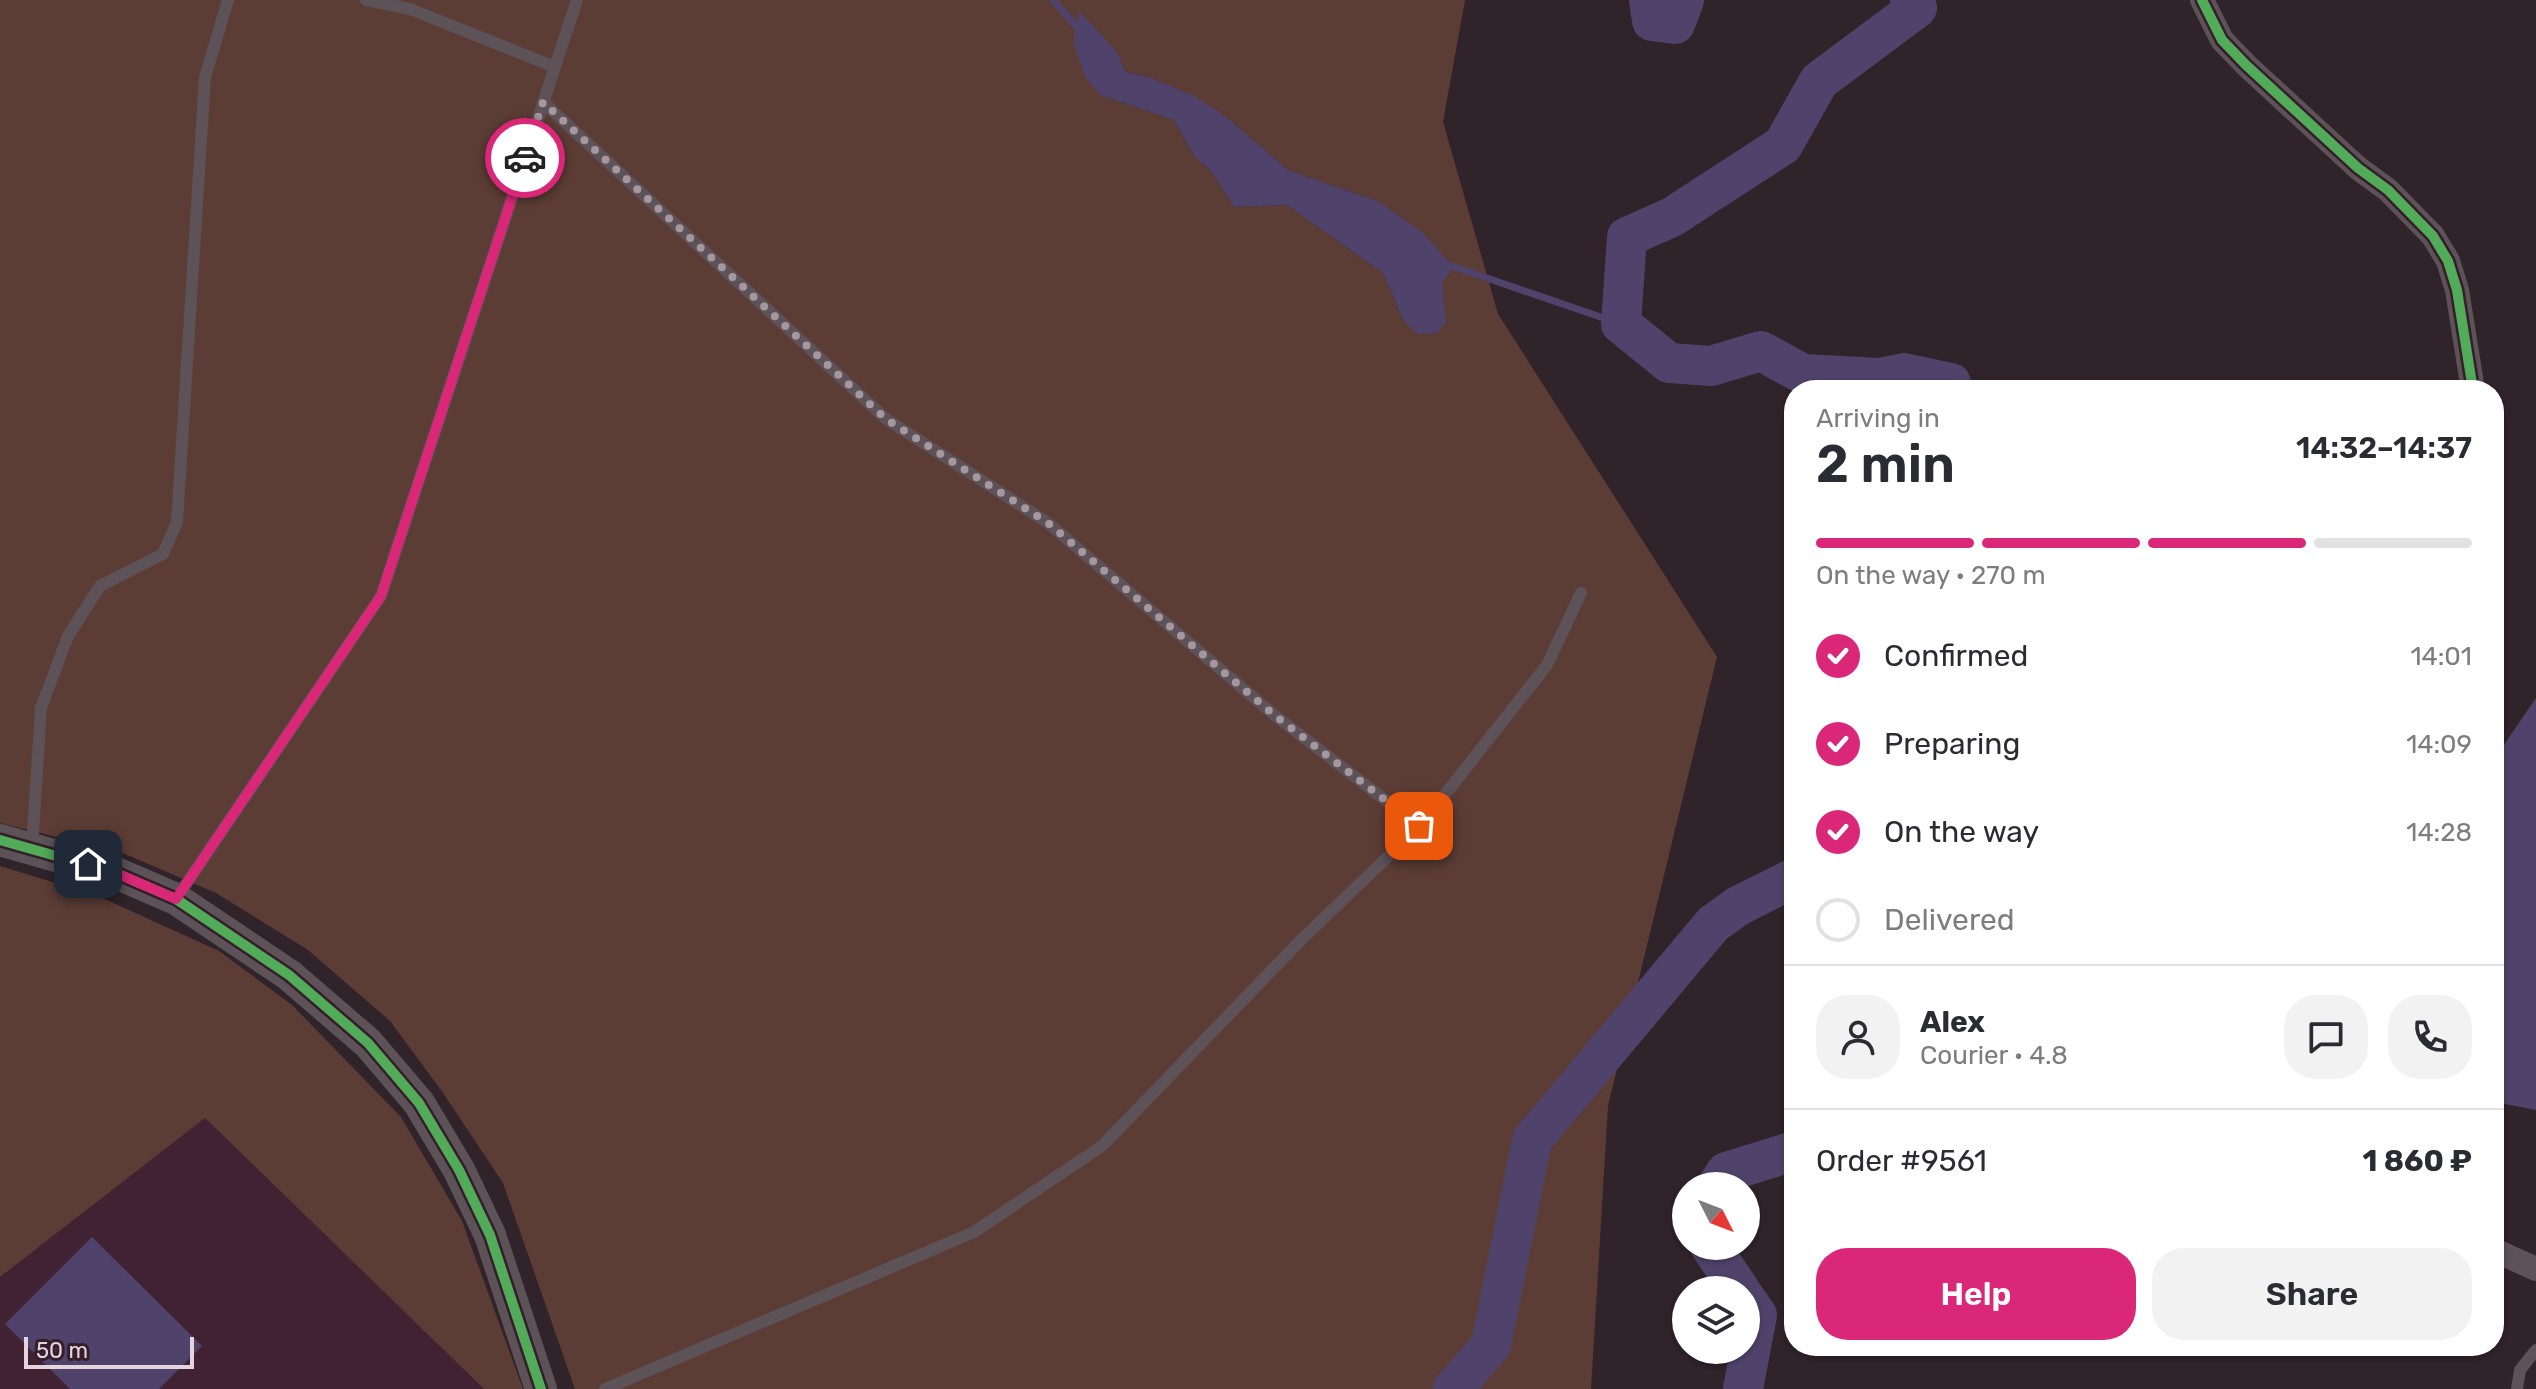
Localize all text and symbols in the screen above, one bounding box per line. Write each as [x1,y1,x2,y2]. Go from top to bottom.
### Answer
courier [485,118,565,198]
icon: car [503,136,547,180]
text: Arriving in [1816,403,1940,434]
text: 14:32–14:37 [2296,430,2472,466]
text: 2 min [1816,433,1955,495]
text: On the way · 270 m [1816,560,2046,591]
icon: check [1816,634,1860,678]
text: Confirmed [1884,638,2028,674]
text: 14:01 [2410,641,2472,672]
icon: check [1816,722,1860,766]
text: Preparing [1884,726,2020,762]
text: 14:09 [2406,729,2472,760]
pin [1385,792,1453,860]
icon: bag [1397,804,1441,848]
icon: check [1816,810,1860,854]
text: On the way [1884,814,2039,850]
text: 14:28 [2406,817,2472,848]
pin [54,830,122,898]
icon: home [66,842,110,886]
text: Delivered [1884,902,2015,938]
button: person [1816,995,1900,1079]
button: chat [2284,995,2368,1079]
button: phone [2388,995,2472,1079]
text: Alex [1920,1004,1985,1040]
text: Courier · 4.8 [1920,1040,2068,1071]
text: Order #9561 [1816,1143,1987,1179]
text: 1 860 ₽ [2362,1143,2472,1179]
north arrow [1672,1172,1760,1260]
map controls [1672,1172,1760,1364]
button: Help [1816,1248,2136,1340]
button: Share [2152,1248,2472,1340]
button: layers [1672,1276,1760,1364]
scale bar [24,1333,194,1369]
text: 50 m [36,1337,88,1364]

